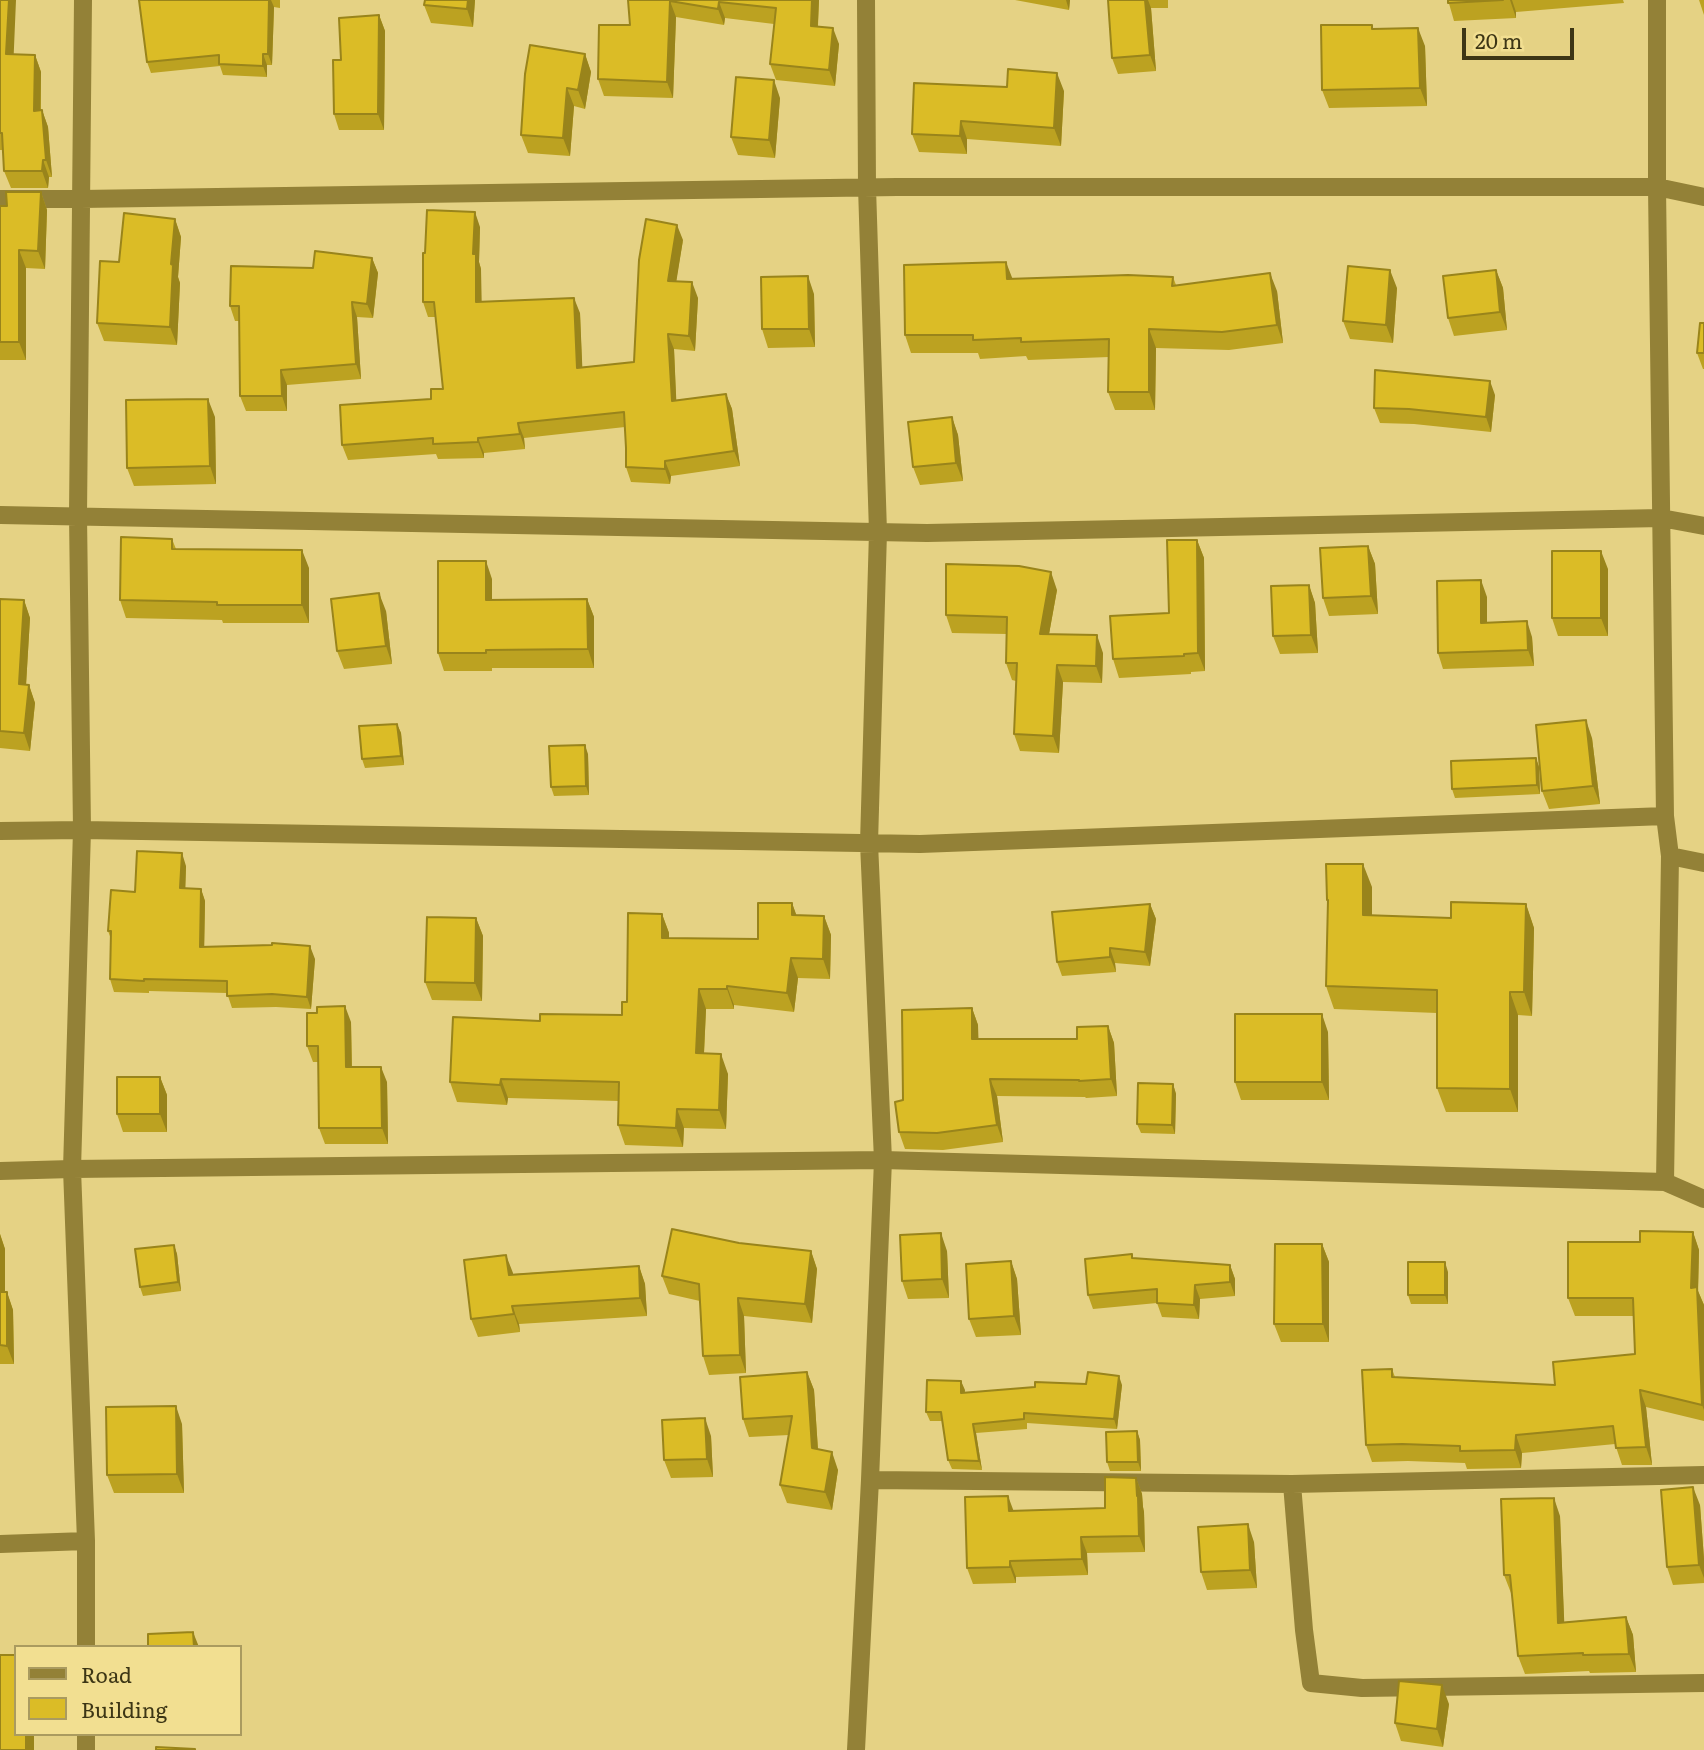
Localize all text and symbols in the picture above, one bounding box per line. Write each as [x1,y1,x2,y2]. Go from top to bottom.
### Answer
scale bar [1466,14,1578,58]
text: 20 m [1475,24,1522,55]
legend [14,1645,242,1736]
text: Road [81,1658,132,1689]
text: Building [81,1693,167,1724]

